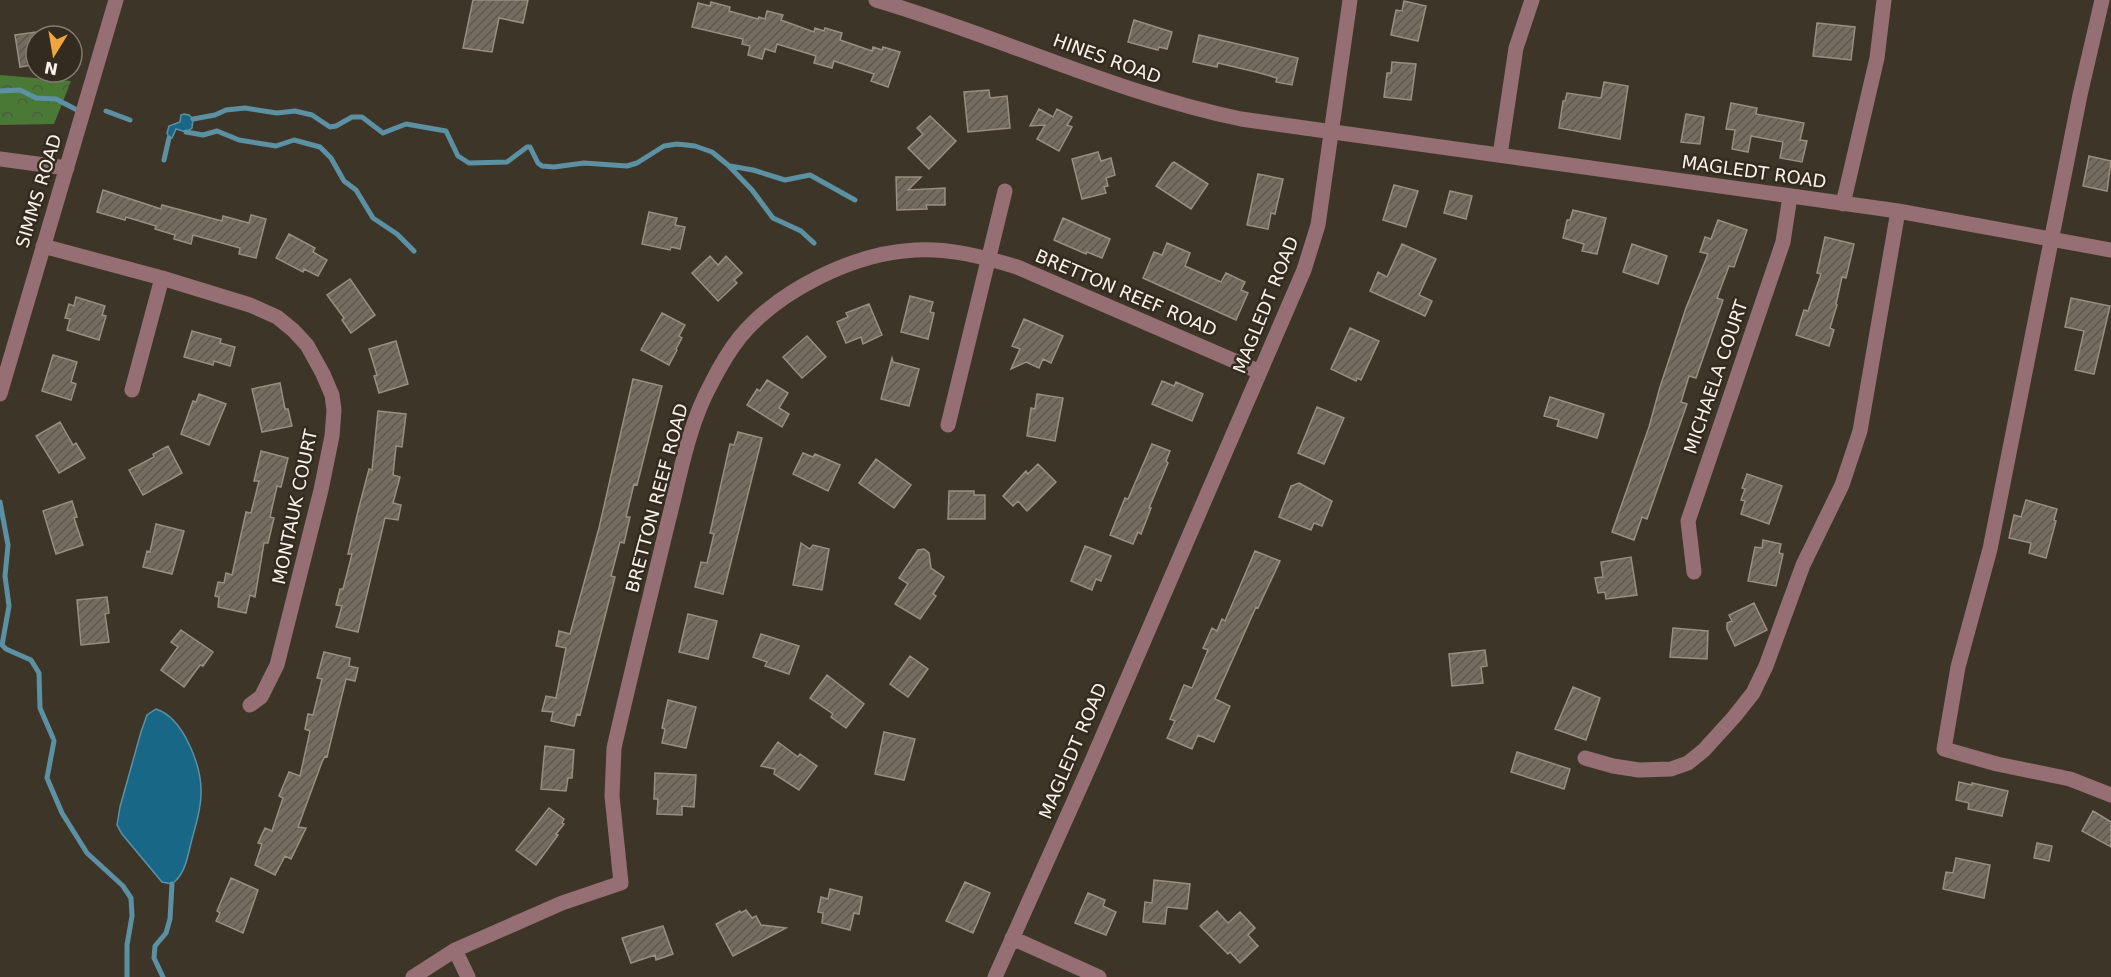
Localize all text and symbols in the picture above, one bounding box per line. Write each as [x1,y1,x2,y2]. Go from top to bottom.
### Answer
north arrow [24,24,84,84]
street label: HINES ROAD [1050,29,1164,88]
text: N [43,58,60,79]
street label: SIMMS ROAD [11,132,66,250]
street label: MAGLEDT ROAD [1680,151,1828,192]
street label: MAGLEDT ROAD [1228,233,1303,376]
street label: BRETTON REEF ROAD [1032,245,1220,340]
street label: MICHAELA COURT [1679,296,1752,456]
street label: BRETTON REEF ROAD [621,401,692,595]
street label: MONTAUK COURT [268,427,321,586]
street label: MAGLEDT ROAD [1034,680,1111,822]

